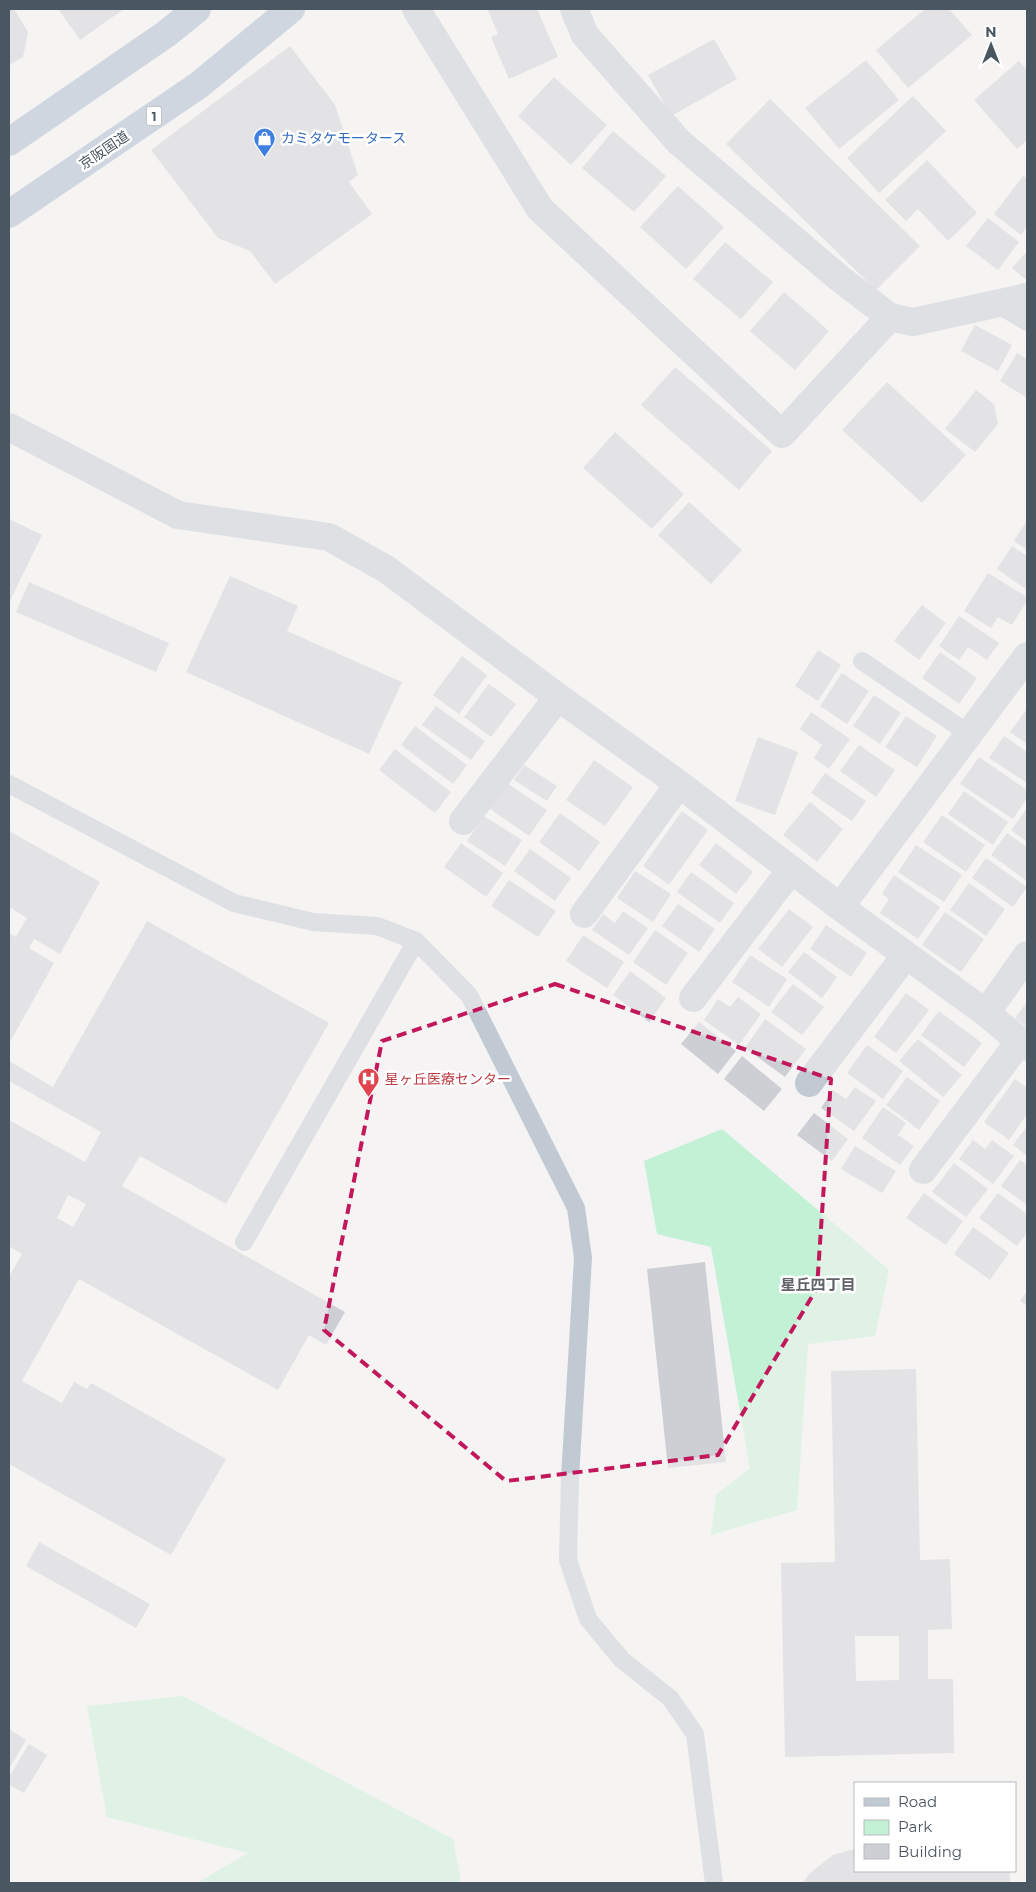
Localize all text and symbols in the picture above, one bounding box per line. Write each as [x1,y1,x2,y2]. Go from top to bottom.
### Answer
north arrow [966,20,1016,70]
text: N [985,23,997,41]
road number: 1 [146,106,162,125]
shop icon: カミタケモータース [253,126,277,157]
street label: 京阪国道 [76,127,132,173]
place label: カミタケモータース [281,129,406,147]
hospital icon: 星ヶ丘医療センター [357,1067,381,1098]
place label: 星ヶ丘医療センター [385,1070,511,1088]
district label: 星丘四丁目 [780,1275,856,1294]
legend [854,1782,1016,1872]
text: Road [898,1792,937,1811]
text: Park [898,1817,932,1836]
text: Building [898,1842,962,1861]

